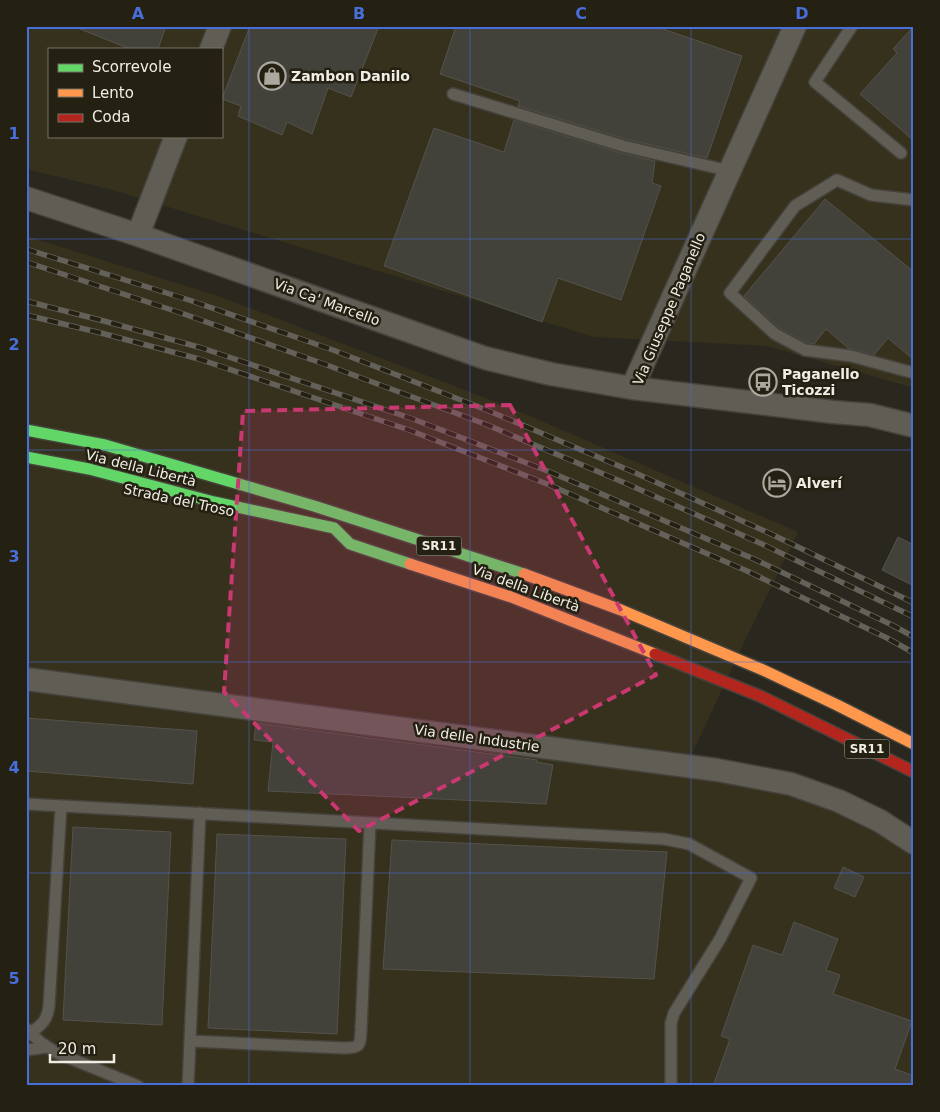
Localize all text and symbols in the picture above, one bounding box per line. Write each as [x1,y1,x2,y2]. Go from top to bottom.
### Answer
text: A [132,4,145,23]
text: B [353,4,365,23]
text: C [575,4,587,23]
text: D [795,4,809,23]
legend [48,48,222,138]
text: Scorrevole [92,58,171,76]
shop icon: Zambon Danilo [257,61,287,91]
place label: Zambon Danilo [291,68,410,84]
text: Lento [92,84,134,102]
text: Coda [92,108,130,126]
text: 1 [8,124,20,143]
street label: Via Giuseppe Paganello [630,230,708,388]
street label: Via Ca' Marcello [272,275,382,329]
text: 2 [8,335,20,354]
place label: Paganello Ticozzi [782,366,860,398]
bus stop icon: Paganello Ticozzi [748,367,778,397]
street label: Via della Libertà [84,447,198,489]
hotel icon: Alverí [762,468,792,498]
place label: Alverí [796,475,843,491]
street label: Strada del Troso [122,480,236,520]
road number: SR11 [416,536,462,556]
text: 3 [8,547,20,566]
street label: Via della Libertà [470,561,582,615]
street label: Via delle Industrie [413,721,541,755]
road number: SR11 [844,740,890,759]
text: 4 [8,758,20,777]
text: 5 [8,969,20,988]
scale bar [50,1032,114,1064]
text: 20 m [58,1040,96,1058]

